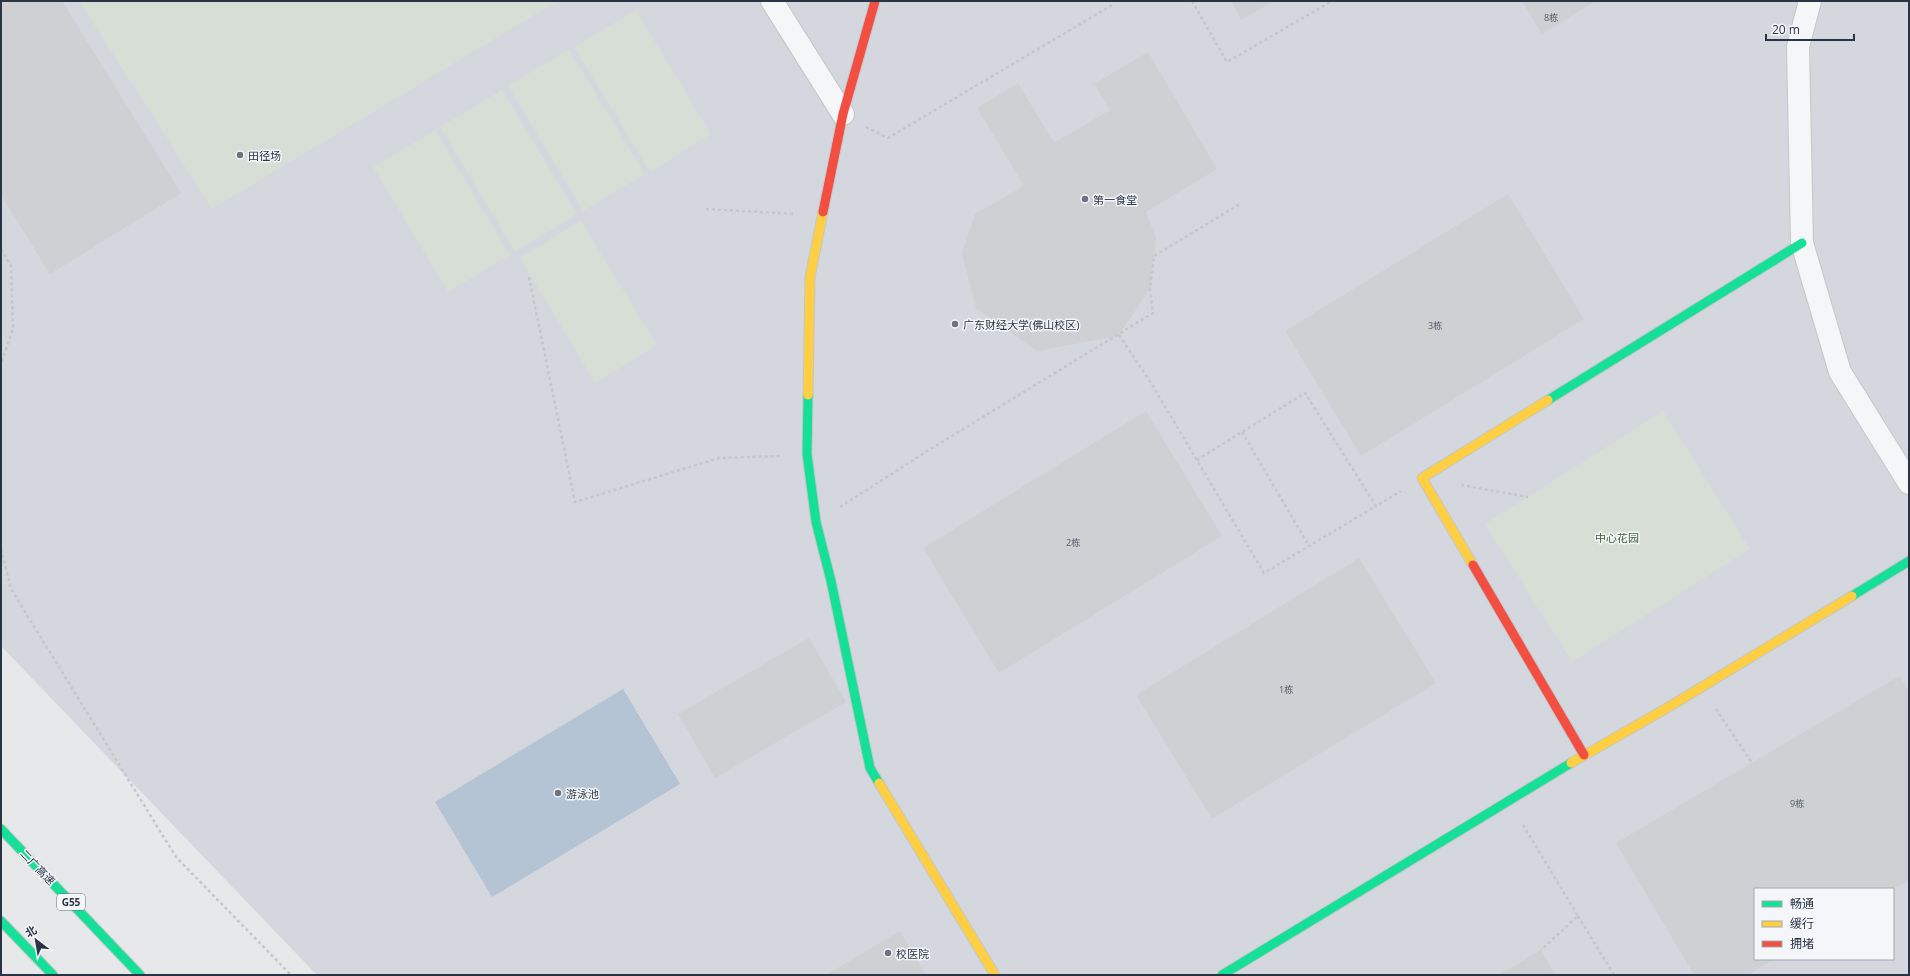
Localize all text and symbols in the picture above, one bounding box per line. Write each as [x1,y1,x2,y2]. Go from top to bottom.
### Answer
house number: 8栋 [1544,11,1558,24]
scale bar [1766,16,1854,42]
text: 20 m [1772,21,1800,38]
place label: 田径场 [248,148,281,163]
marker: 田径场 [235,150,245,160]
place label: 第一食堂 [1093,192,1137,207]
marker: 第一食堂 [1080,194,1090,204]
place label: 广东财经大学(佛山校区) [963,317,1080,332]
marker: 广东财经大学(佛山校区) [950,319,960,329]
house number: 3栋 [1428,319,1442,332]
park label: 中心花园 [1595,530,1639,545]
house number: 2栋 [1066,536,1080,549]
house number: 1栋 [1279,683,1293,696]
place label: 游泳池 [566,786,599,801]
marker: 游泳池 [553,788,563,798]
house number: 9栋 [1790,797,1804,810]
street label: 二广高速 [17,846,59,888]
legend [1754,888,1894,960]
road number: G55 [57,894,85,910]
text: 畅通 [1790,895,1814,912]
text: 缓行 [1790,915,1814,932]
north arrow [16,920,56,960]
text: 北 [22,922,39,940]
text: 拥堵 [1790,935,1814,952]
place label: 校医院 [896,946,929,961]
marker: 校医院 [883,948,893,958]

